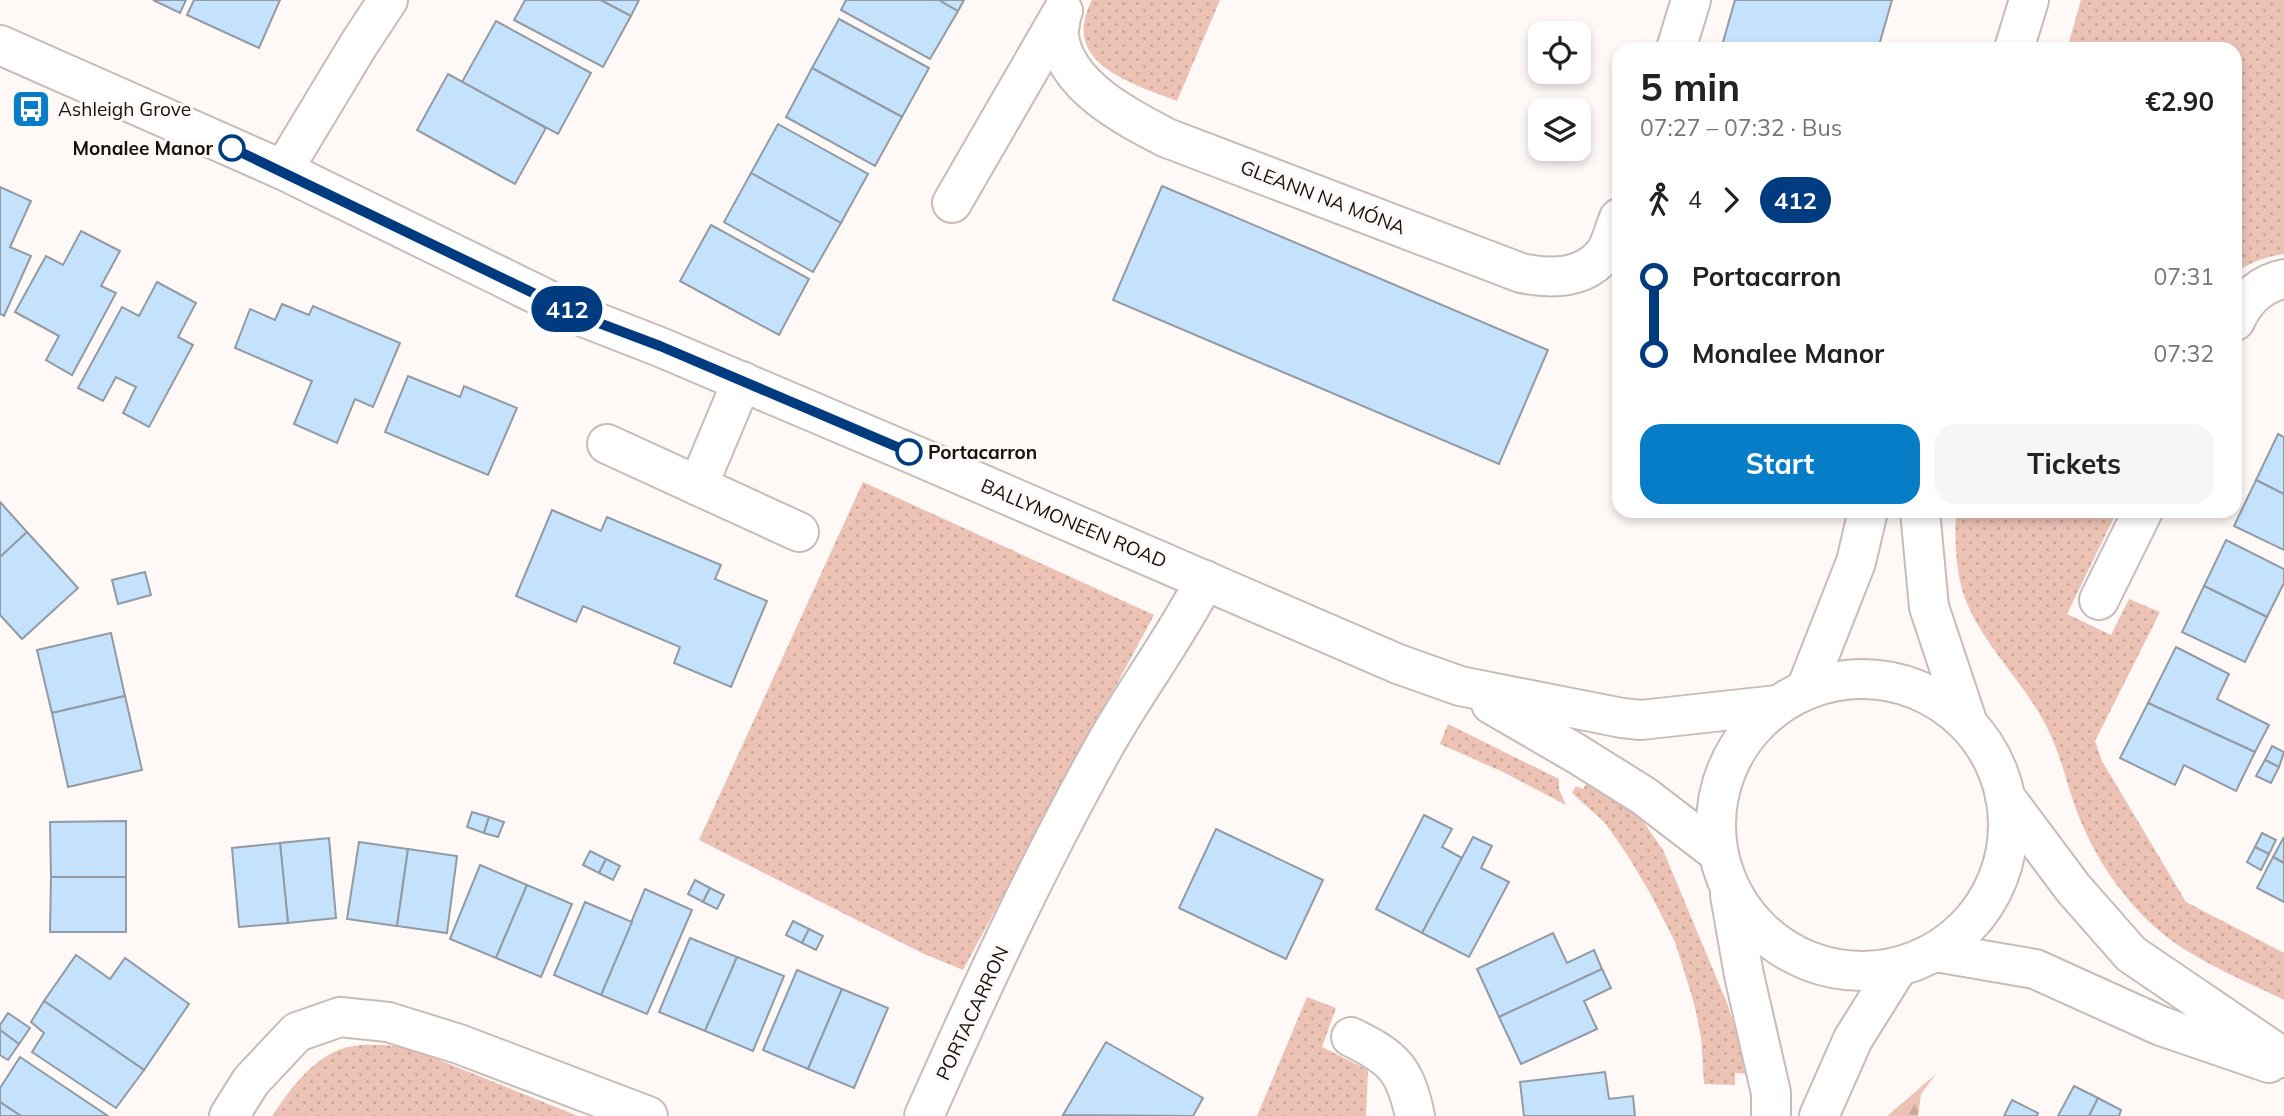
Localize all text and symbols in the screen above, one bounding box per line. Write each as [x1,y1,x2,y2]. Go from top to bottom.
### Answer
map controls [1528,21,1591,161]
button: locate [1528,21,1591,84]
text: 5 min [1640,63,1740,111]
text: €2.90 [2145,85,2214,118]
bus stop icon: Ashleigh Grove [10,88,52,130]
place label: Ashleigh Grove [58,97,191,121]
button: layers [1528,98,1591,161]
text: 07:27 – 07:32 · Bus [1640,113,1842,142]
marker: Monalee Manor [219,135,245,161]
place label: Monalee Manor [73,136,214,160]
street label: GLEANN NA MÓNA [1237,154,1409,240]
icon: walk [1640,181,1678,219]
icon: forward [1712,181,1750,219]
text: 4 [1688,185,1702,214]
text: 412 [1774,185,1817,215]
text: Portacarron [1692,260,1841,293]
text: 07:31 [2154,262,2214,291]
line badge: 412 [527,286,607,332]
text: 412 [545,294,589,324]
text: Monalee Manor [1692,337,1884,370]
text: 07:32 [2154,339,2214,368]
button: Start [1640,424,1920,504]
button: Tickets [1934,424,2214,504]
marker: Portacarron [896,439,922,465]
place label: Portacarron [928,440,1037,464]
street label: BALLYMONEEN ROAD [978,473,1170,573]
street label: PORTACARRON [930,942,1014,1084]

